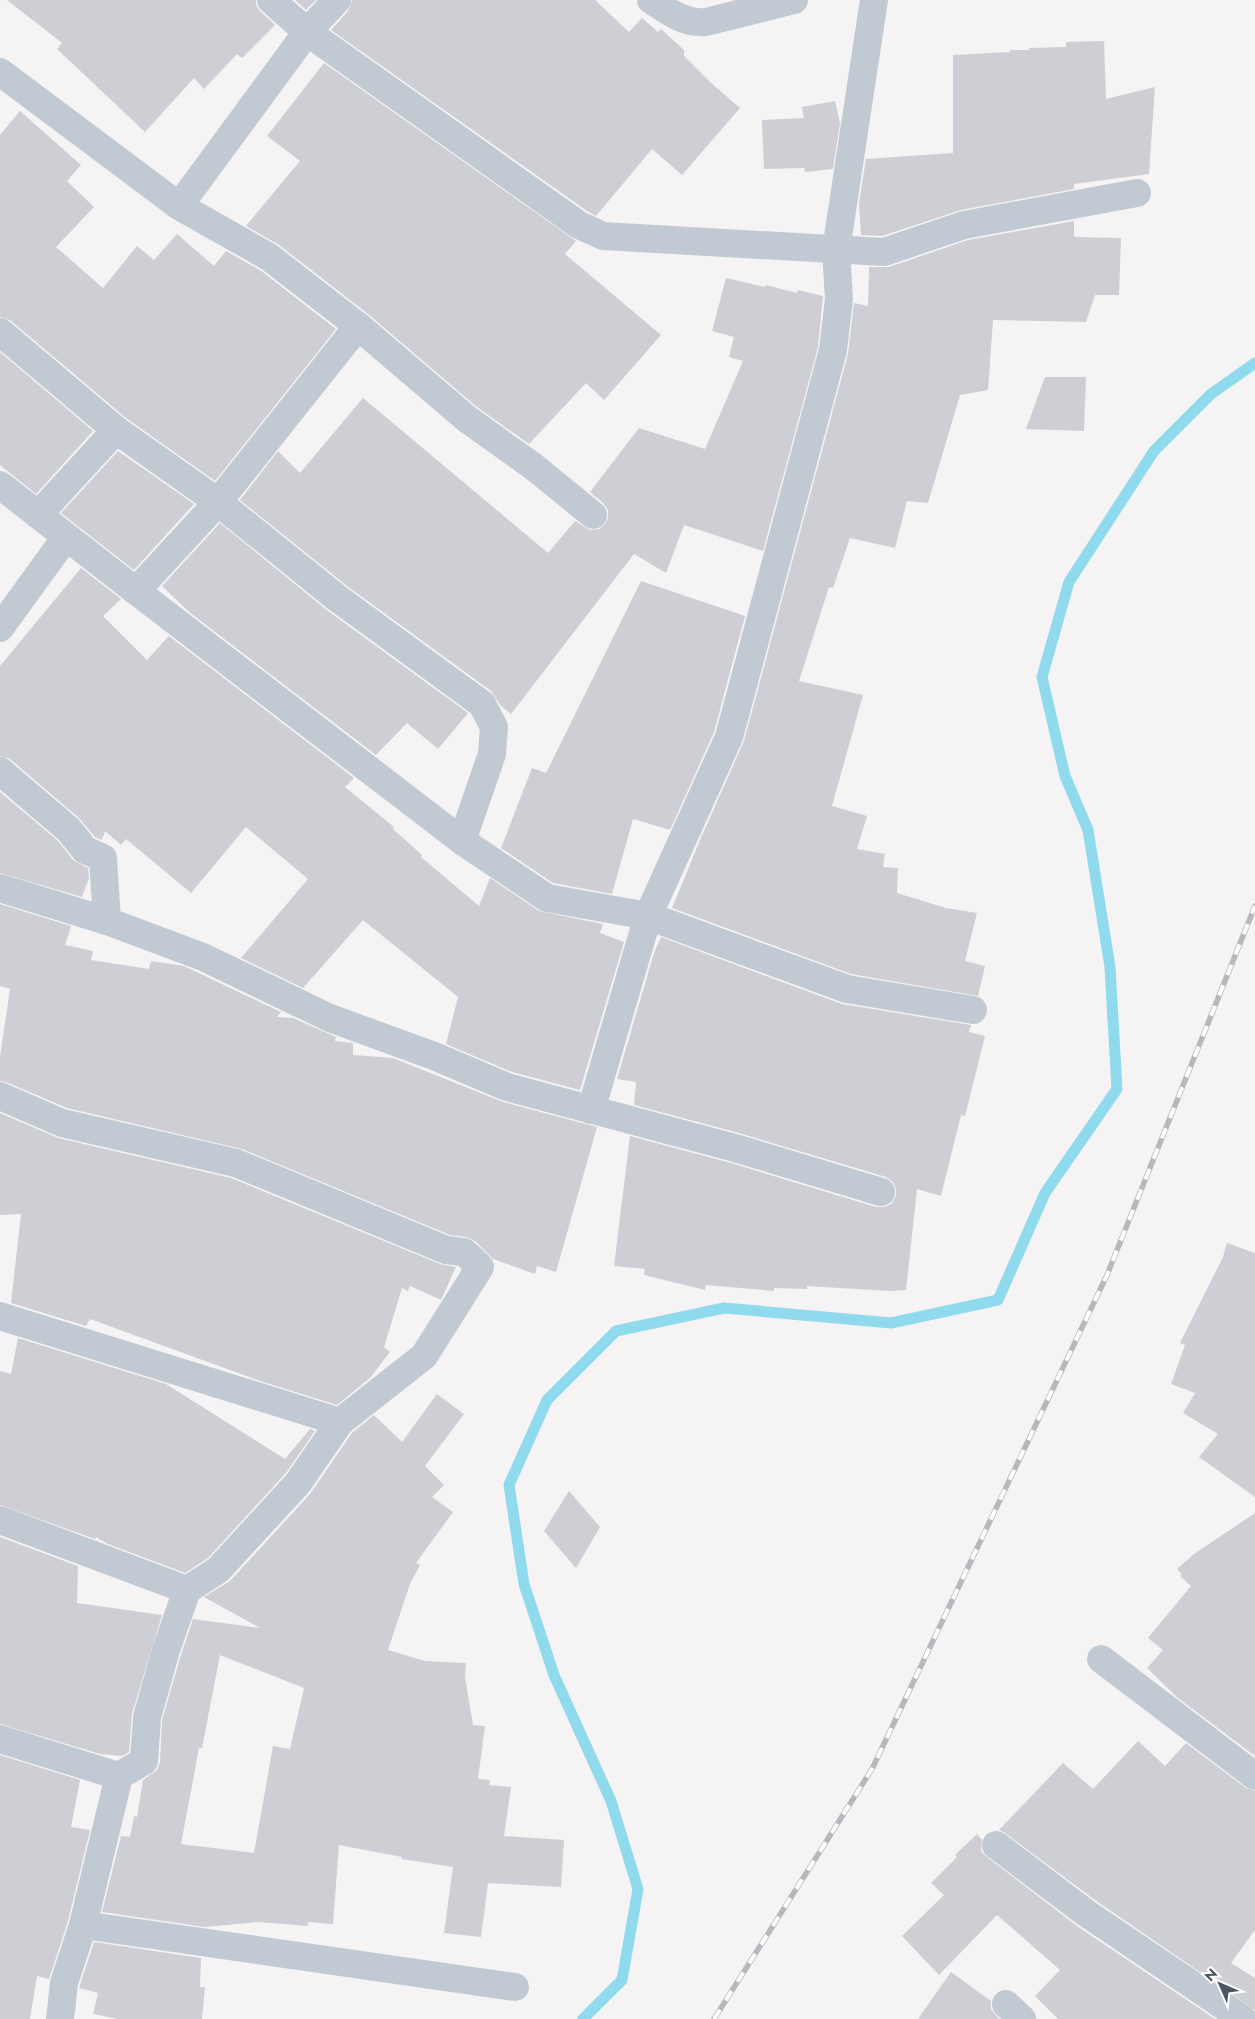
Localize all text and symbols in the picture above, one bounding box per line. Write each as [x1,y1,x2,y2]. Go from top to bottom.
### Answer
north arrow [1195,1959,1245,2009]
text: N [1200,1964,1222,1986]

